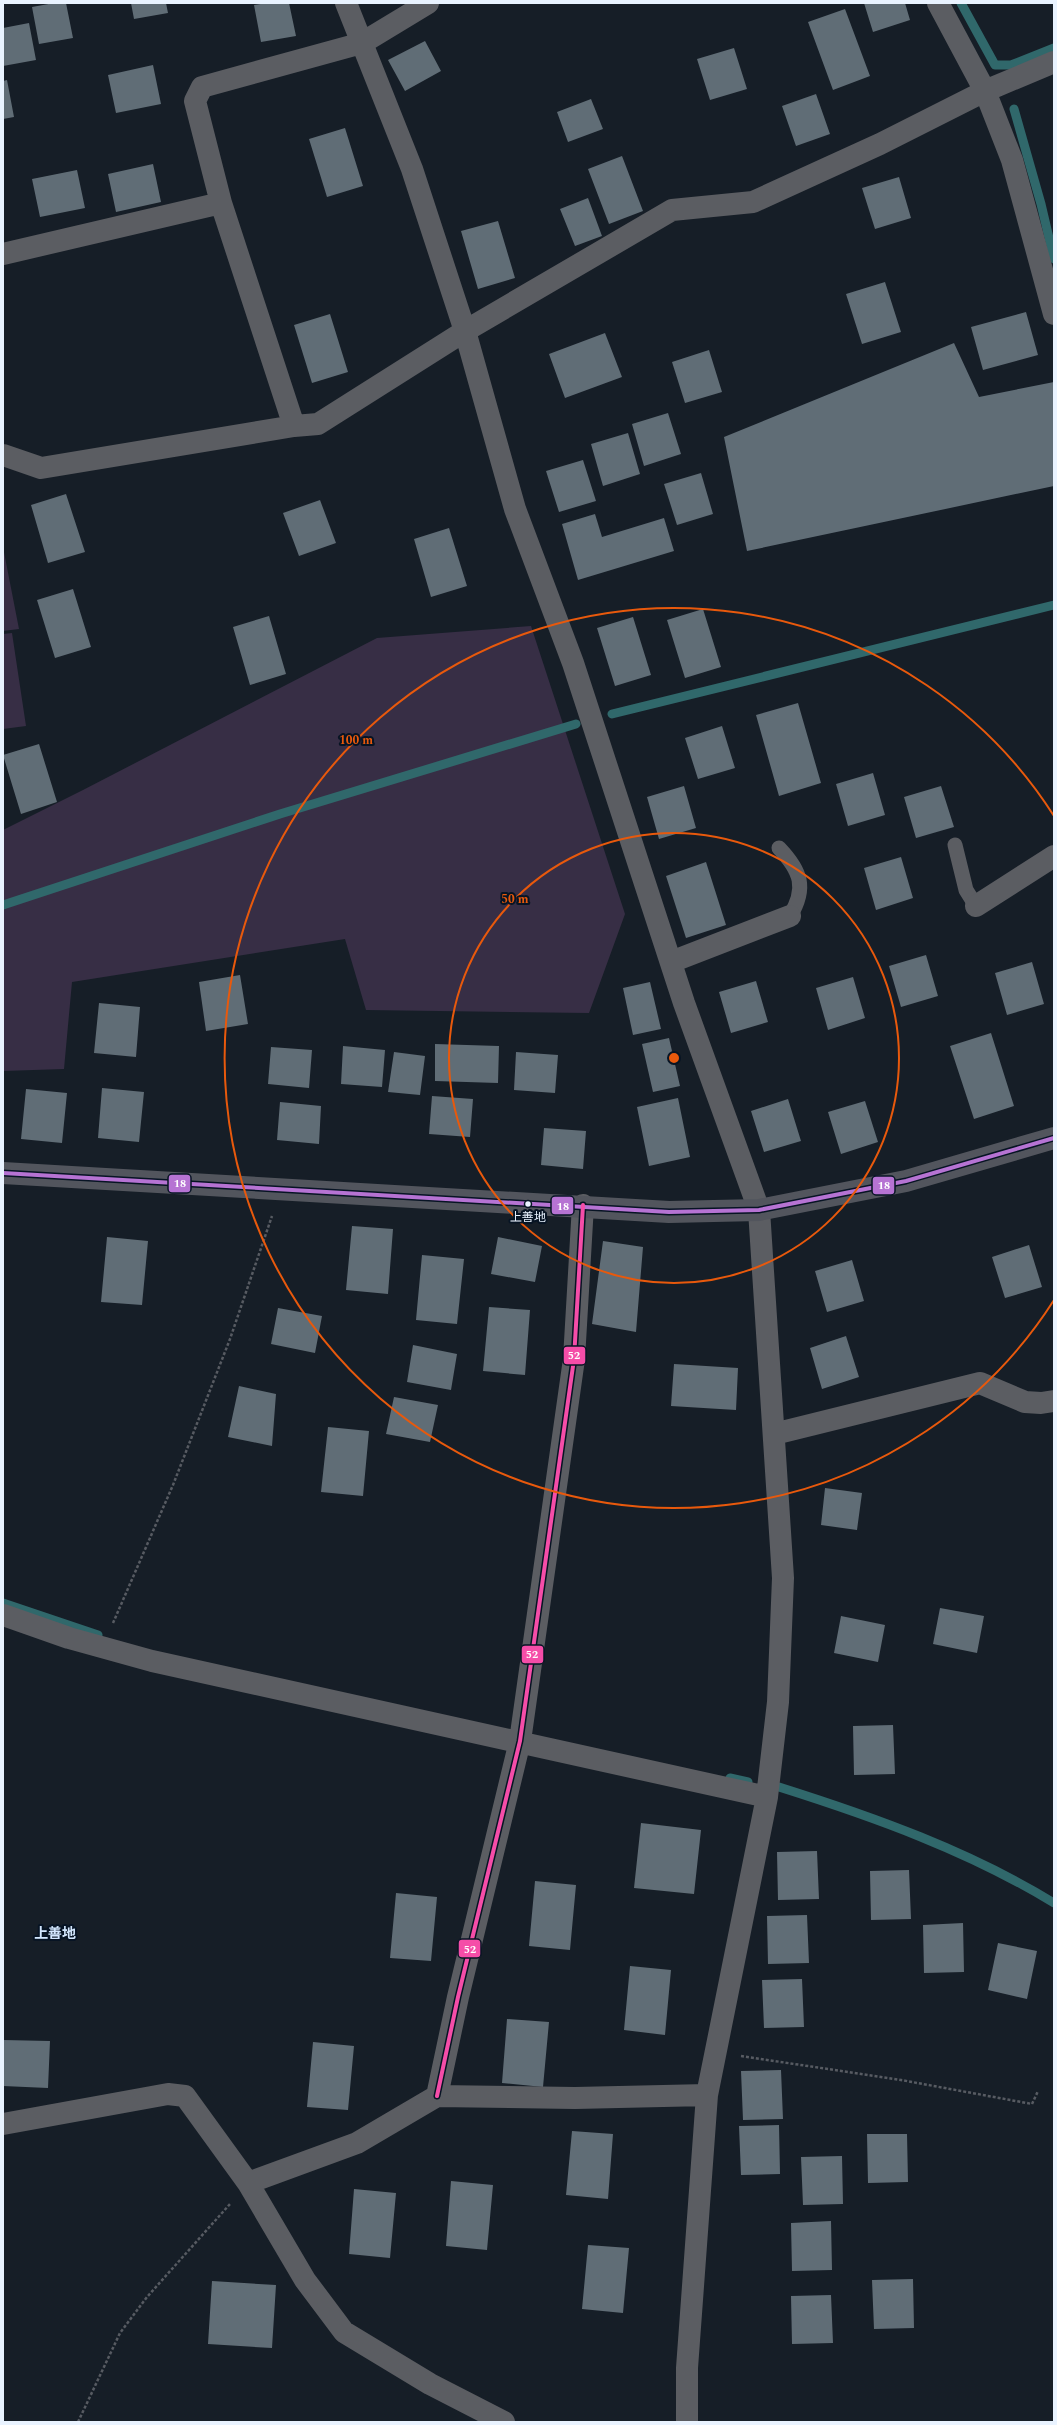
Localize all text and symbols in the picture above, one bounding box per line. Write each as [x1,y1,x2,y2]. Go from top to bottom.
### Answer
text: 100 m [339,731,373,750]
text: 50 m [501,890,529,909]
centre of rings [667,1051,681,1065]
line badge: 18 [168,1174,191,1193]
text: 18 [174,1175,186,1192]
line badge: 18 [872,1176,895,1195]
text: 18 [878,1177,890,1194]
line badge: 18 [551,1196,574,1215]
text: 18 [557,1198,569,1215]
marker: 上善地 [523,1199,533,1209]
place label: 上善地 [510,1208,546,1227]
line badge: 52 [563,1346,586,1365]
text: 52 [568,1347,580,1364]
line badge: 52 [521,1645,544,1664]
text: 52 [526,1646,538,1663]
district label: 上善地 [34,1923,76,1944]
line badge: 52 [458,1939,481,1958]
text: 52 [464,1941,476,1958]

